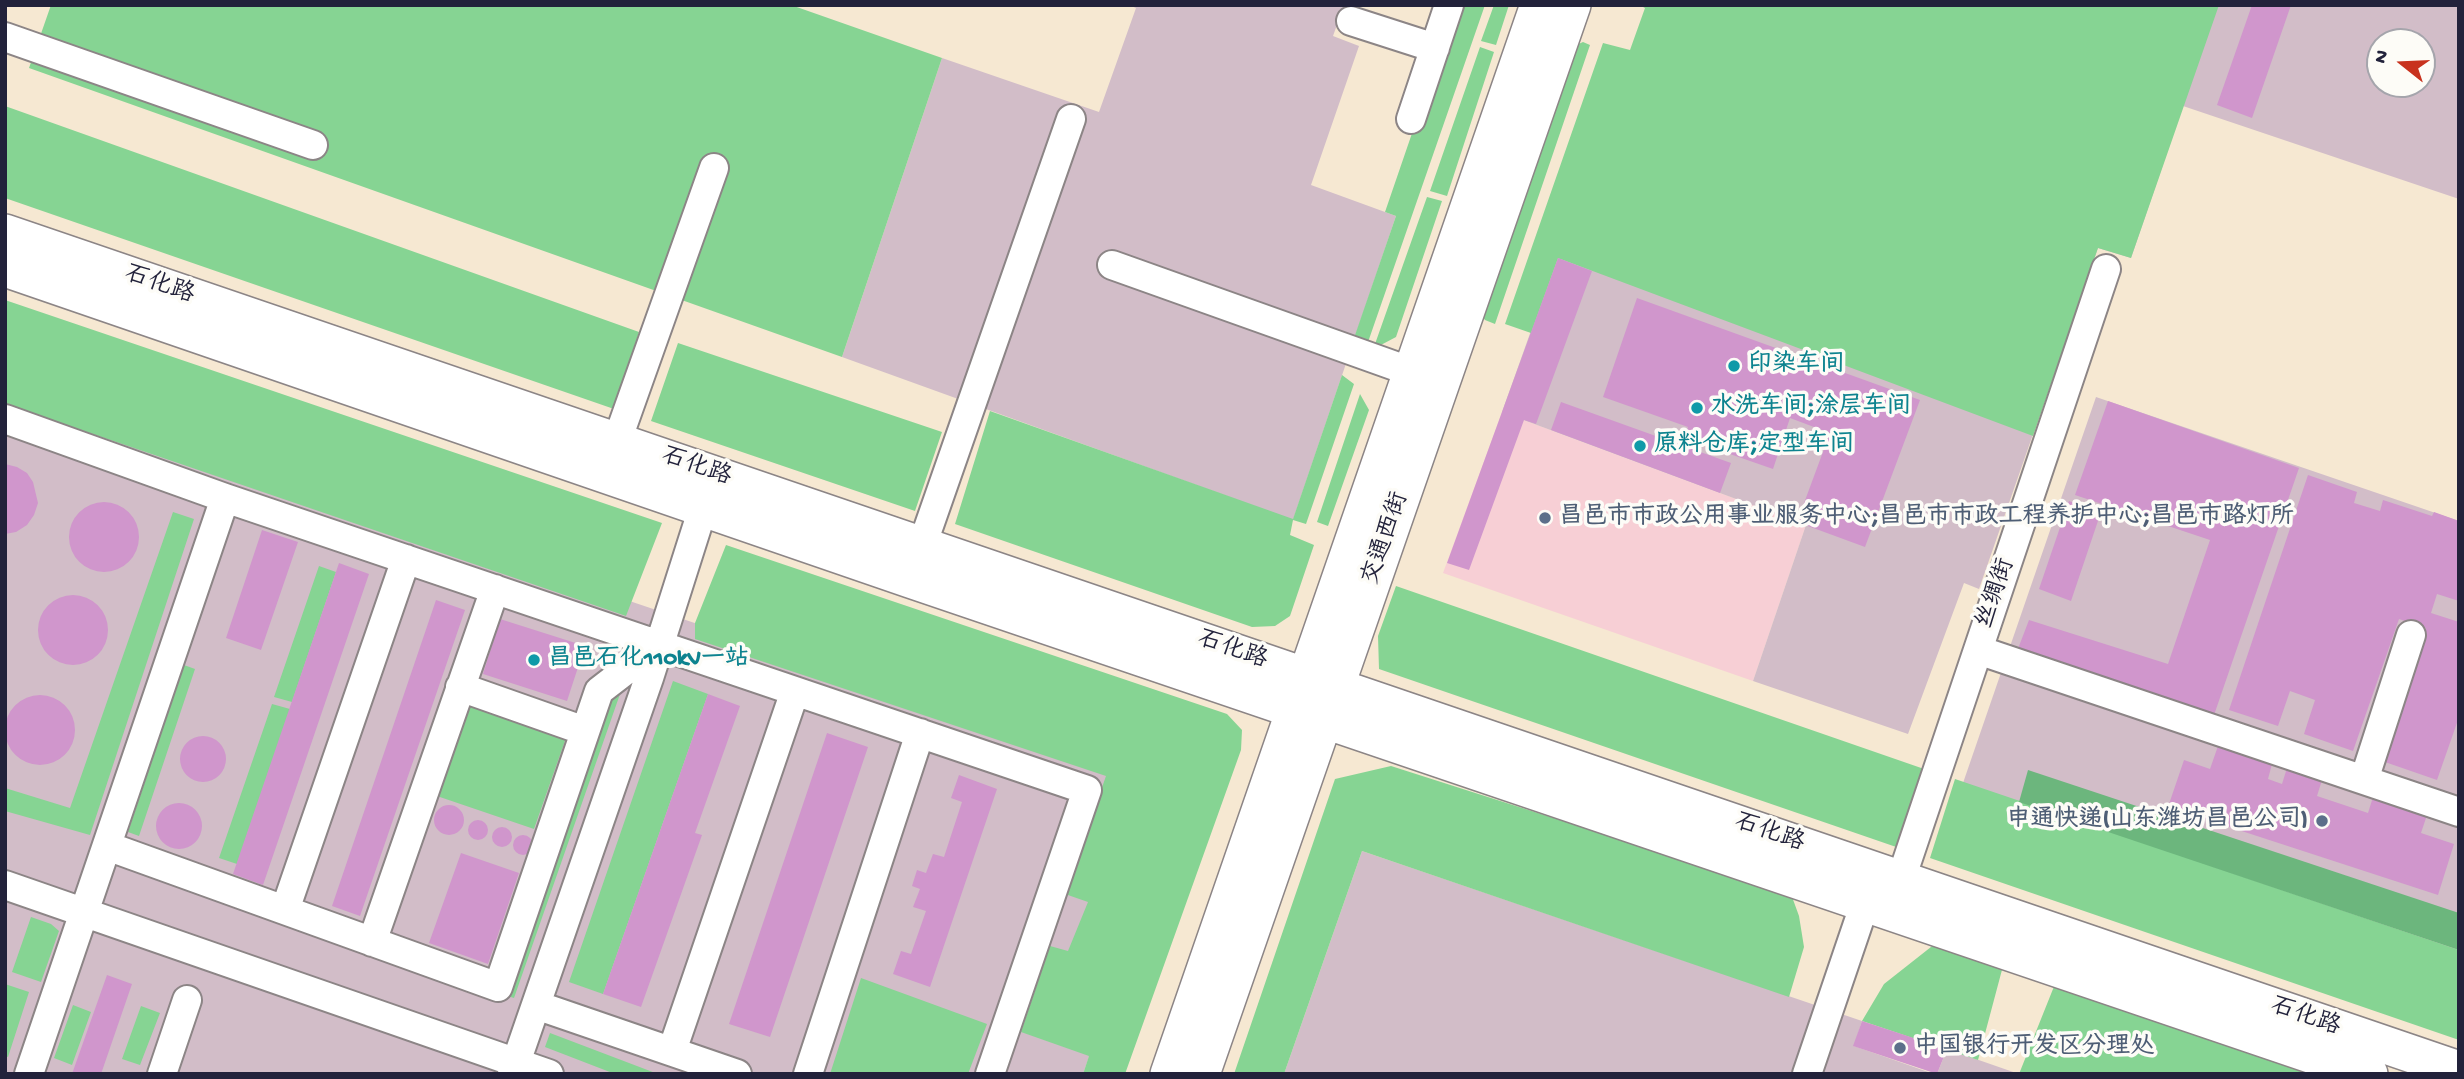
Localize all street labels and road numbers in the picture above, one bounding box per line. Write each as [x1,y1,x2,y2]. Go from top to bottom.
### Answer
street label: 石化路 [120,261,198,311]
street label: 石化路 [657,443,735,493]
street label: 交通西街 [1358,489,1416,589]
street label: 丝绸街 [1972,555,2022,633]
street label: 石化路 [1193,626,1271,676]
street label: 石化路 [1730,809,1808,859]
street label: 石化路 [2266,993,2344,1043]

